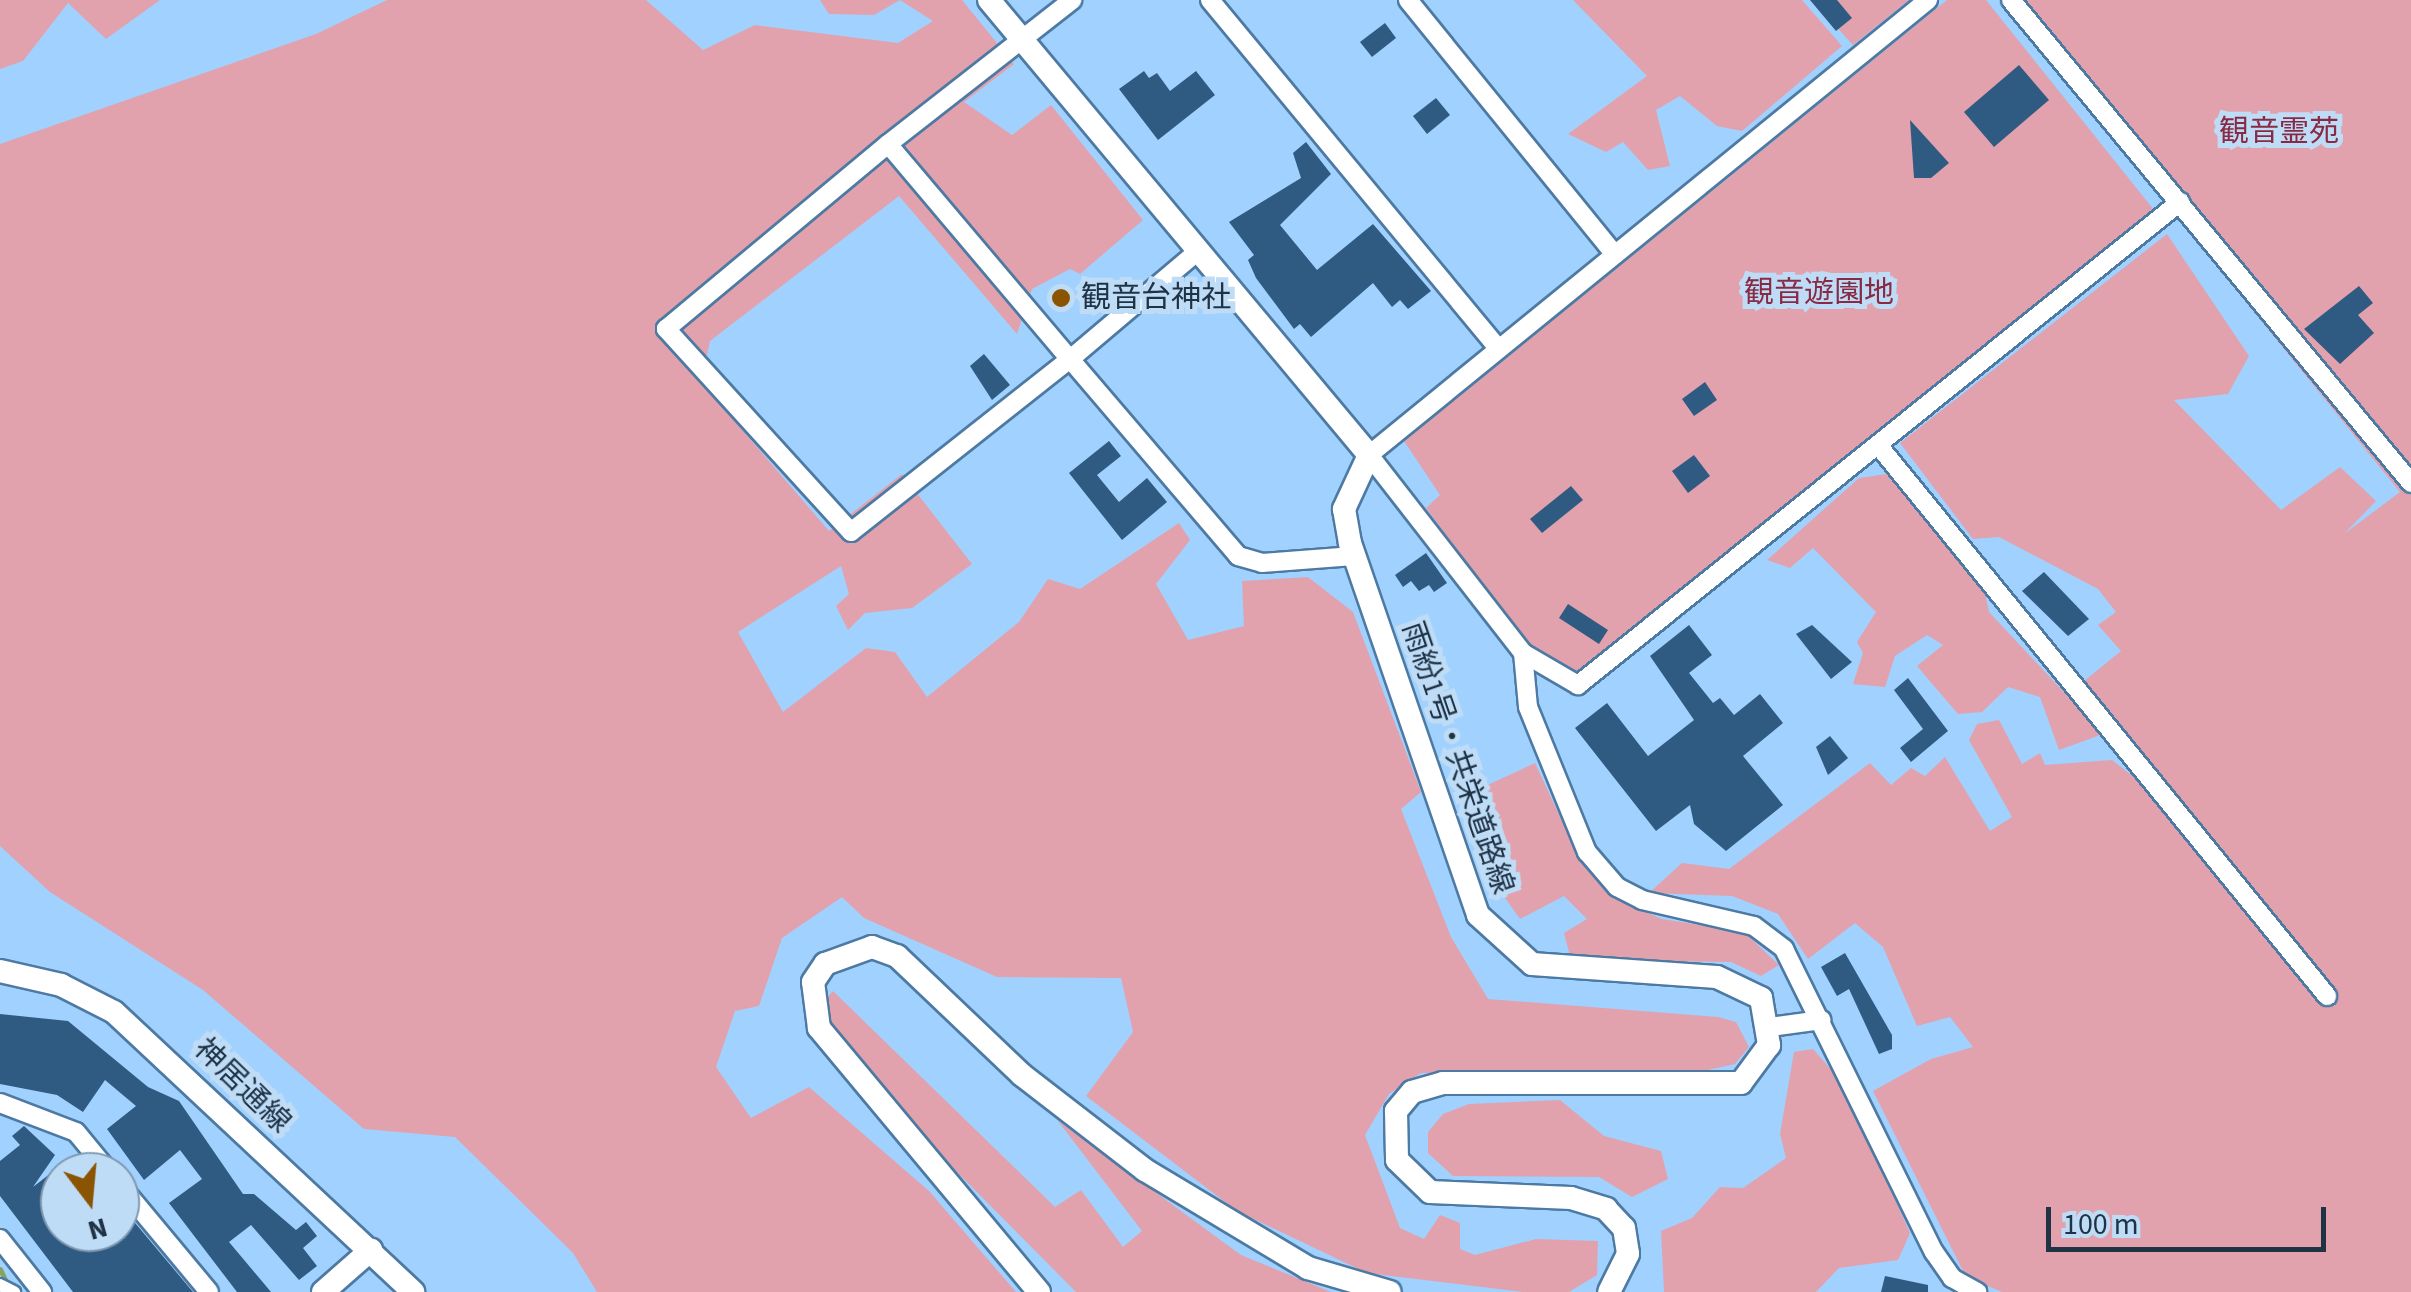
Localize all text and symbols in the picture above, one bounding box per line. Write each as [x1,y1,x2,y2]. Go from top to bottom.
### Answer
park label: 観音霊苑 [2219,114,2339,150]
park label: 観音遊園地 [1744,275,1894,311]
place label: 観音台神社 [1081,280,1231,316]
marker: 観音台神社 [1050,287,1072,309]
street label: 雨紛1号・共栄道路線 [1394,617,1520,899]
street label: 神居通線 [186,1031,298,1141]
north arrow [40,1152,140,1252]
scale bar [2051,1187,2331,1249]
text: 100 m [2063,1203,2139,1246]
text: N [83,1207,112,1251]

